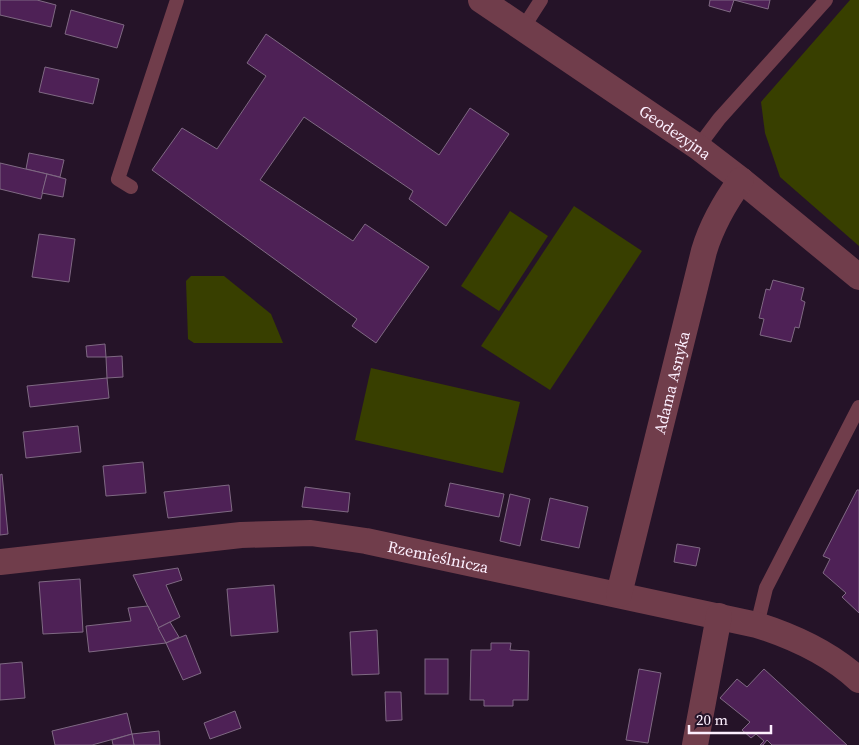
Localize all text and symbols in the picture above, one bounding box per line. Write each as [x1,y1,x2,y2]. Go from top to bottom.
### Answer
street label: Geodezyjna [635,99,717,165]
street label: Adama Asnyka [648,328,695,436]
street label: Rzemieślnicza [386,535,492,578]
scale bar [689,702,772,734]
text: 20 m [696,709,728,730]

